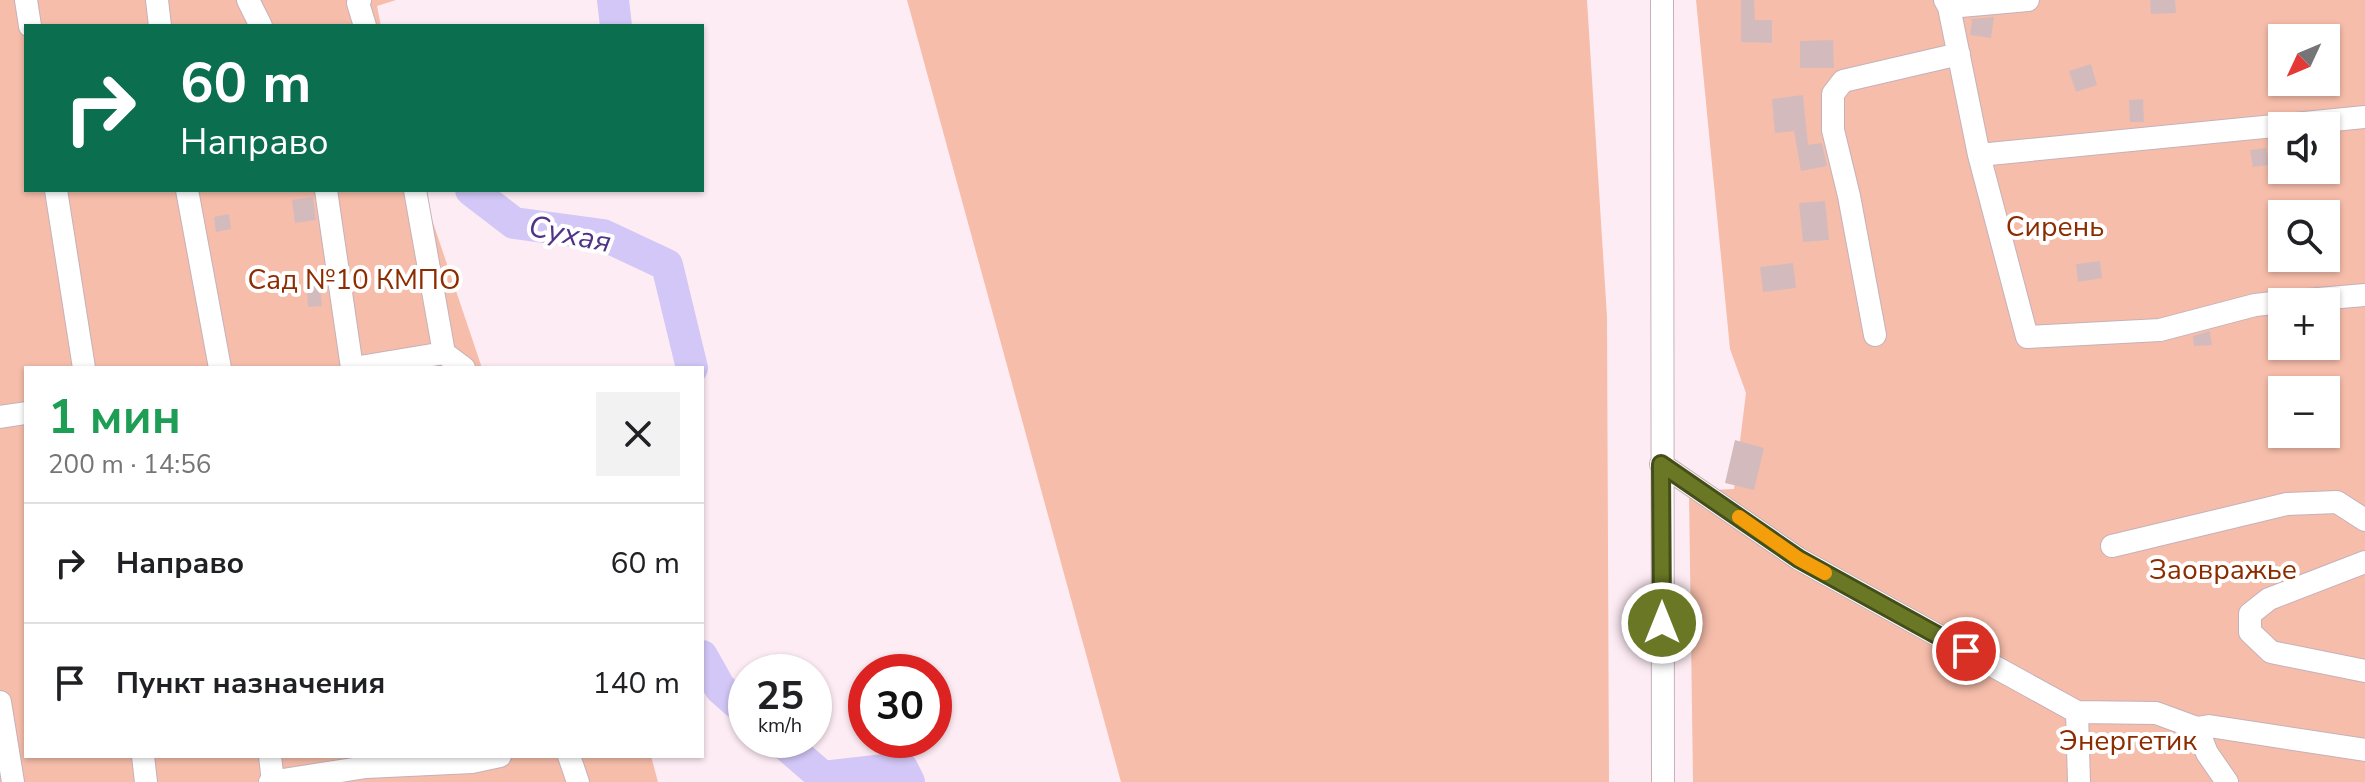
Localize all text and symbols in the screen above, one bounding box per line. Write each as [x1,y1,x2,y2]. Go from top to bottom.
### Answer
north arrow [2268,24,2340,96]
map controls [2268,24,2340,448]
text: 60 m [180,45,311,122]
icon: right [48,56,152,160]
button: sound [2268,112,2340,184]
text: Направо [180,118,329,167]
button: search [2268,200,2340,272]
water label: Сухая [525,206,615,263]
park label: Сирень [2006,208,2104,246]
park label: Сад №10 КМПО [248,261,460,299]
button: + [2268,288,2340,360]
button: − [2268,376,2340,448]
text: 1 мин [48,384,181,450]
button: close [596,392,680,476]
text: 200 m · 14:56 [48,447,211,482]
icon: right [48,541,92,585]
text: Направо [116,543,244,584]
text: 60 m [611,543,680,584]
park label: Заовражье [2149,551,2297,589]
position arrow [1620,581,1704,665]
pin [1932,617,2000,685]
icon: arrive [1944,629,1988,673]
speed limit sign: 30 [848,654,952,758]
icon: arrive [48,661,92,705]
text: Пункт назначения [116,663,385,704]
text: 140 m [593,663,680,704]
text: 25 [756,669,804,723]
text: km/h [758,712,802,739]
park label: Энергетик [2059,722,2197,760]

